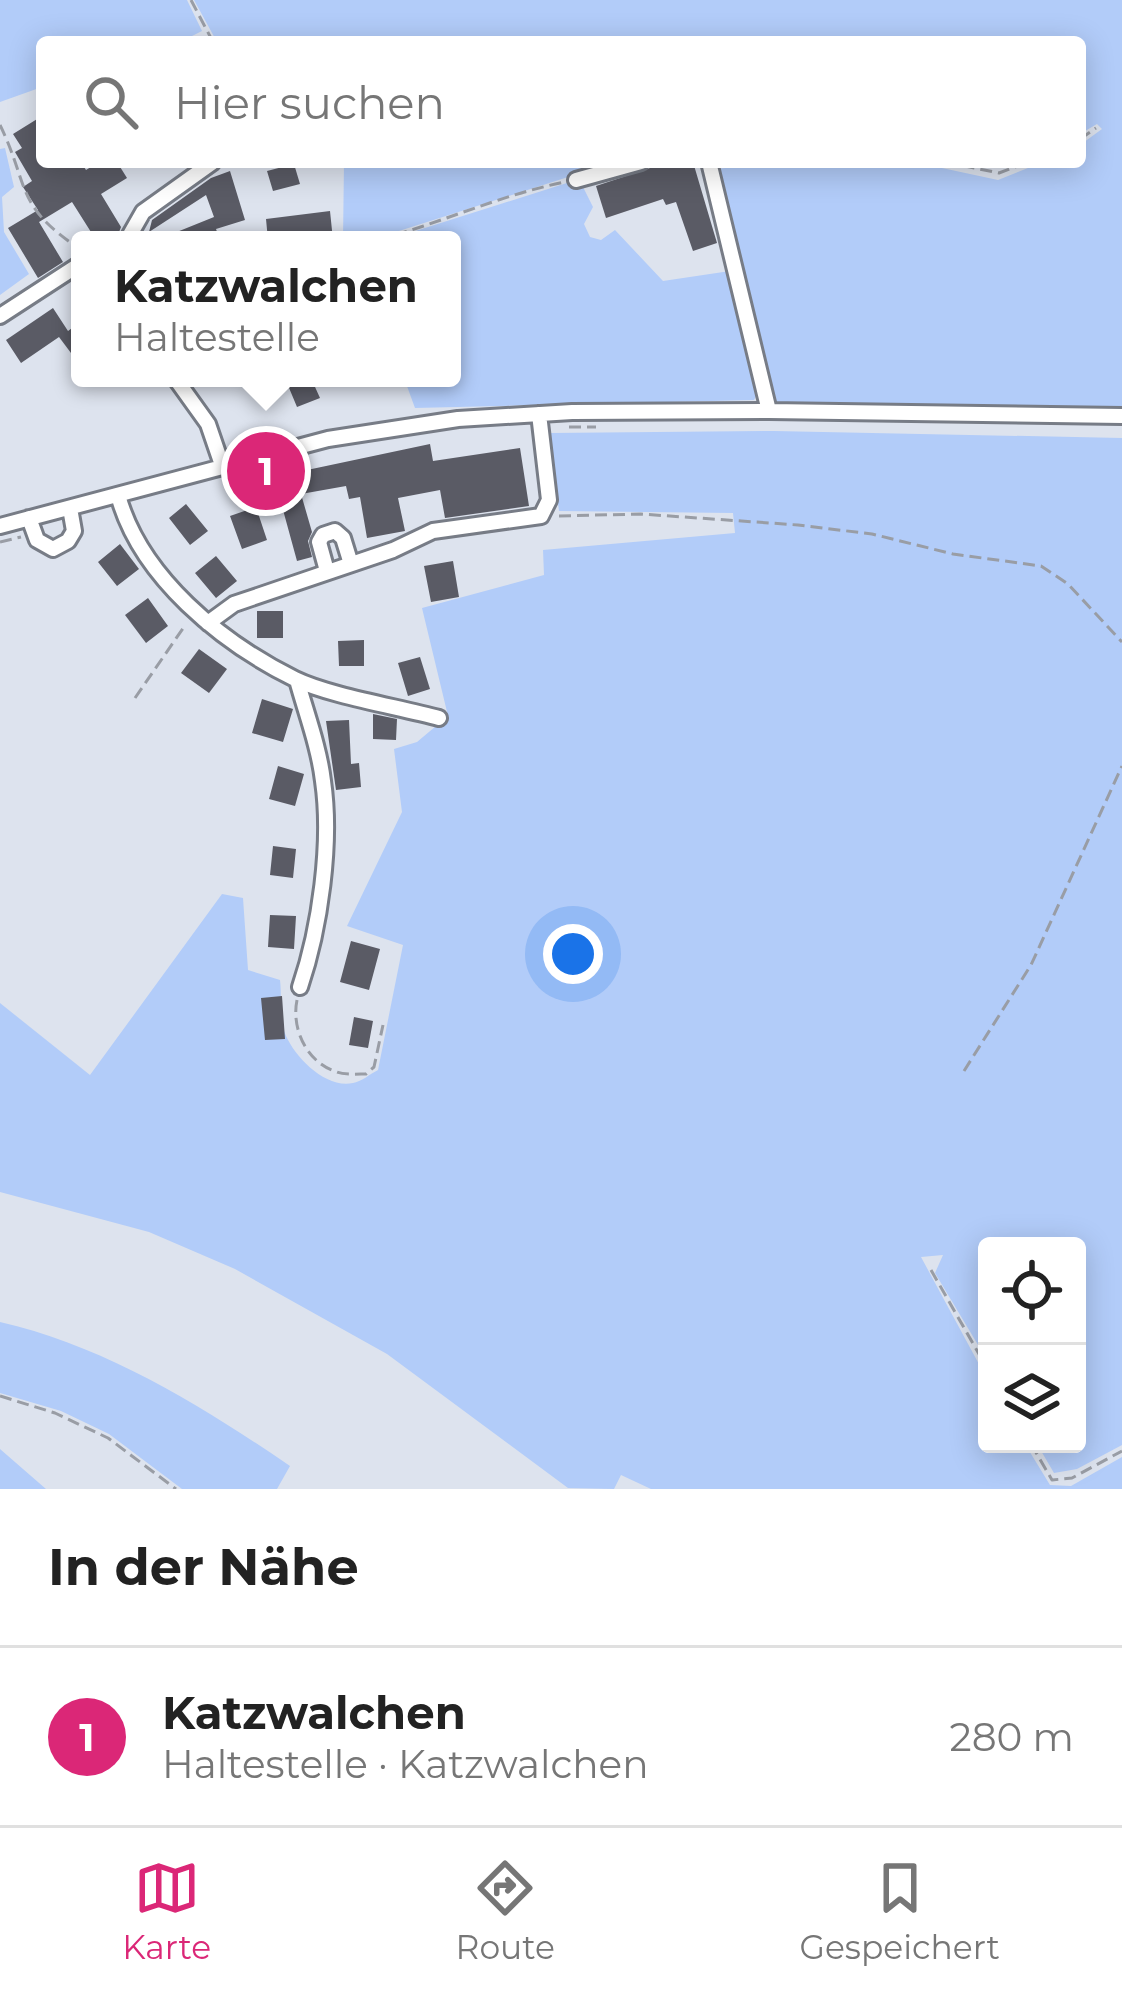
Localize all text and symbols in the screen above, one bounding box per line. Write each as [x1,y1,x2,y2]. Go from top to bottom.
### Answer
search box [36,36,1086,168]
icon: search [78,69,144,135]
text: Hier suchen [174,75,445,130]
popup [71,231,461,387]
text: Katzwalchen [114,258,418,313]
text: Haltestelle [114,313,320,361]
pin: 1 [227,426,305,516]
your location [543,924,603,984]
map controls [978,1237,1086,1453]
button: locate [978,1237,1086,1345]
button: layers [978,1345,1086,1453]
text: In der Nähe [48,1536,359,1598]
text: Katzwalchen [162,1685,466,1740]
text: 1 [79,1713,95,1761]
text: 280 m [950,1713,1074,1761]
text: Haltestelle · Katzwalchen [162,1740,649,1788]
tab: Karte [122,1855,211,1967]
tab: Route [456,1855,555,1967]
tab: Gespeichert [799,1855,1000,1967]

